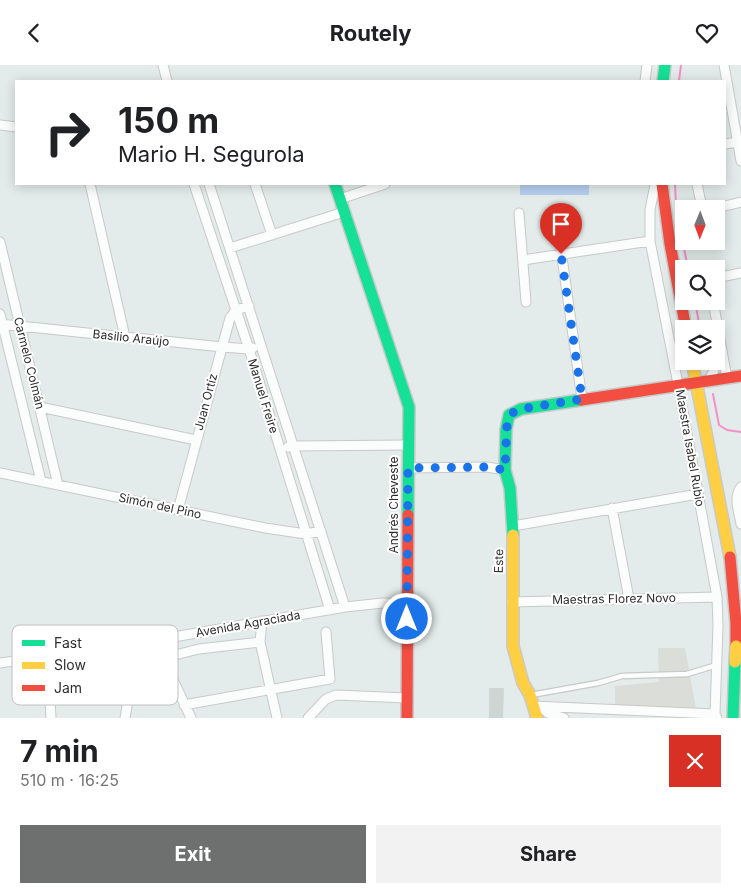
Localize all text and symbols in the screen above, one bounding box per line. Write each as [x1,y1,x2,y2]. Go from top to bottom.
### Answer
icon: back [20,19,48,47]
icon: heart [693,19,721,47]
text: Routely [330,20,411,46]
text: 150 m [118,99,219,141]
icon: right [35,100,100,165]
text: Mario H. Segurola [118,141,305,167]
north arrow [675,200,725,250]
map controls [675,200,725,370]
pin [540,203,582,254]
icon: arrive [547,210,575,238]
button: search [675,260,725,310]
street label: Carmelo Colmán [11,315,48,410]
button: layers [675,320,725,370]
street label: Basilio Araújo [92,326,170,349]
street label: Manuel Freire [245,357,282,435]
street label: Juan Ortíz [191,372,220,432]
street label: Maestra Isabel Rubio [673,388,708,508]
street label: Andrés Cheveste [386,456,401,554]
street label: Simón del Pino [117,489,203,522]
street label: Este [491,549,506,573]
street label: Maestras Florez Novo [552,590,676,607]
position arrow [380,592,432,644]
street label: Avenida Agraciada [194,607,301,640]
legend [12,625,178,705]
text: Fast [54,634,82,651]
text: Slow [54,656,86,673]
text: Jam [54,679,82,696]
text: 7 min [20,733,99,769]
button: close [669,735,721,787]
text: 510 m · 16:25 [20,770,119,790]
button: Exit [20,825,366,883]
button: Share [376,825,721,883]

